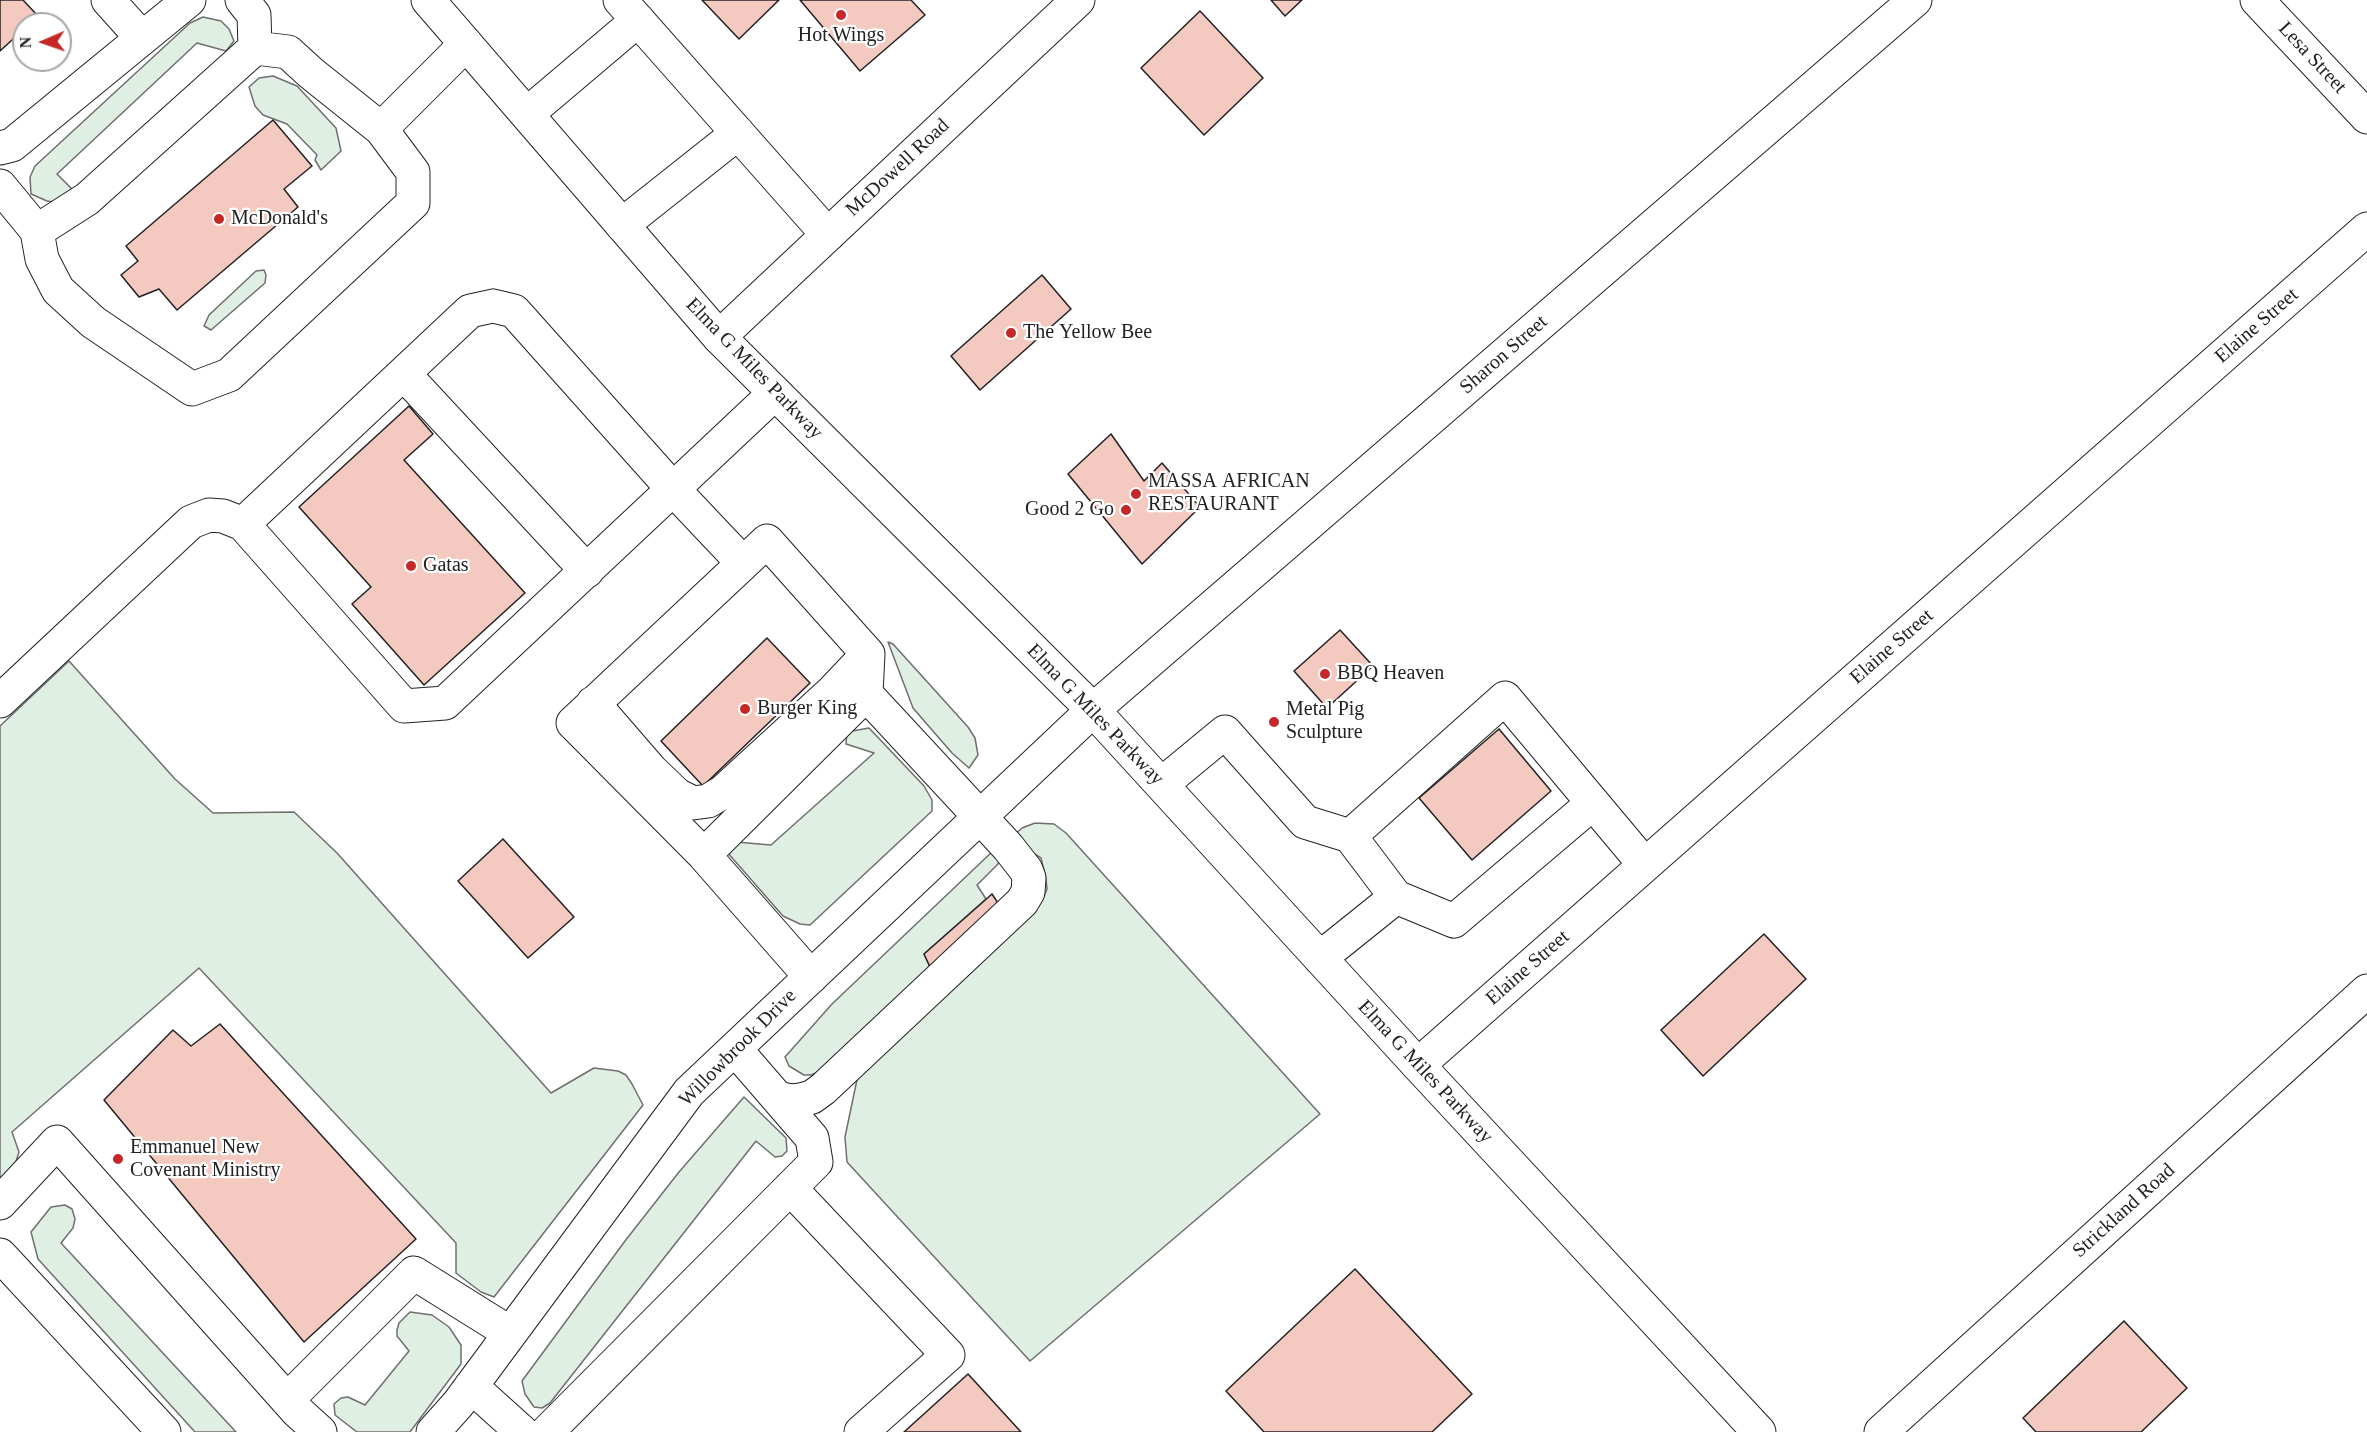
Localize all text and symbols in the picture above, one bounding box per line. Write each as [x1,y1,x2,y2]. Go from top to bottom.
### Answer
marker: Hot Wings [834,8,848,22]
north arrow [12,12,72,72]
street label: Lesa Street [2273,17,2351,99]
place label: Hot Wings [798,24,884,48]
text: N [17,37,34,49]
street label: McDowell Road [841,114,955,222]
place label: McDonald's [231,207,328,231]
marker: McDonald's [212,212,226,226]
street label: Elaine Street [2210,283,2304,369]
street label: Elma G Miles Parkway [680,293,828,445]
street label: Sharon Street [1455,310,1553,400]
place label: The Yellow Bee [1023,321,1152,345]
marker: The Yellow Bee [1004,326,1018,340]
place label: MASSA AFRICAN RESTAURANT [1148,470,1310,517]
marker: MASSA AFRICAN RESTAURANT [1129,487,1143,501]
place label: Good 2 Go [1025,498,1114,522]
marker: Good 2 Go [1119,503,1133,517]
place label: Gatas [423,554,469,578]
marker: Gatas [404,559,418,573]
street label: Elaine Street [1845,604,1939,690]
street label: Elma G Miles Parkway [1021,639,1169,791]
place label: BBQ Heaven [1337,662,1444,686]
marker: BBQ Heaven [1318,667,1332,681]
place label: Burger King [757,697,857,721]
place label: Metal Pig Sculpture [1286,698,1364,745]
marker: Burger King [738,702,752,716]
marker: Metal Pig Sculpture [1267,715,1281,729]
street label: Elaine Street [1481,925,1575,1011]
street label: Willowbrook Drive [674,984,802,1112]
street label: Elma G Miles Parkway [1352,995,1498,1149]
place label: Emmanuel New Covenant Ministry [130,1136,281,1183]
marker: Emmanuel New Covenant Ministry [111,1152,125,1166]
street label: Strickland Road [2068,1159,2180,1263]

